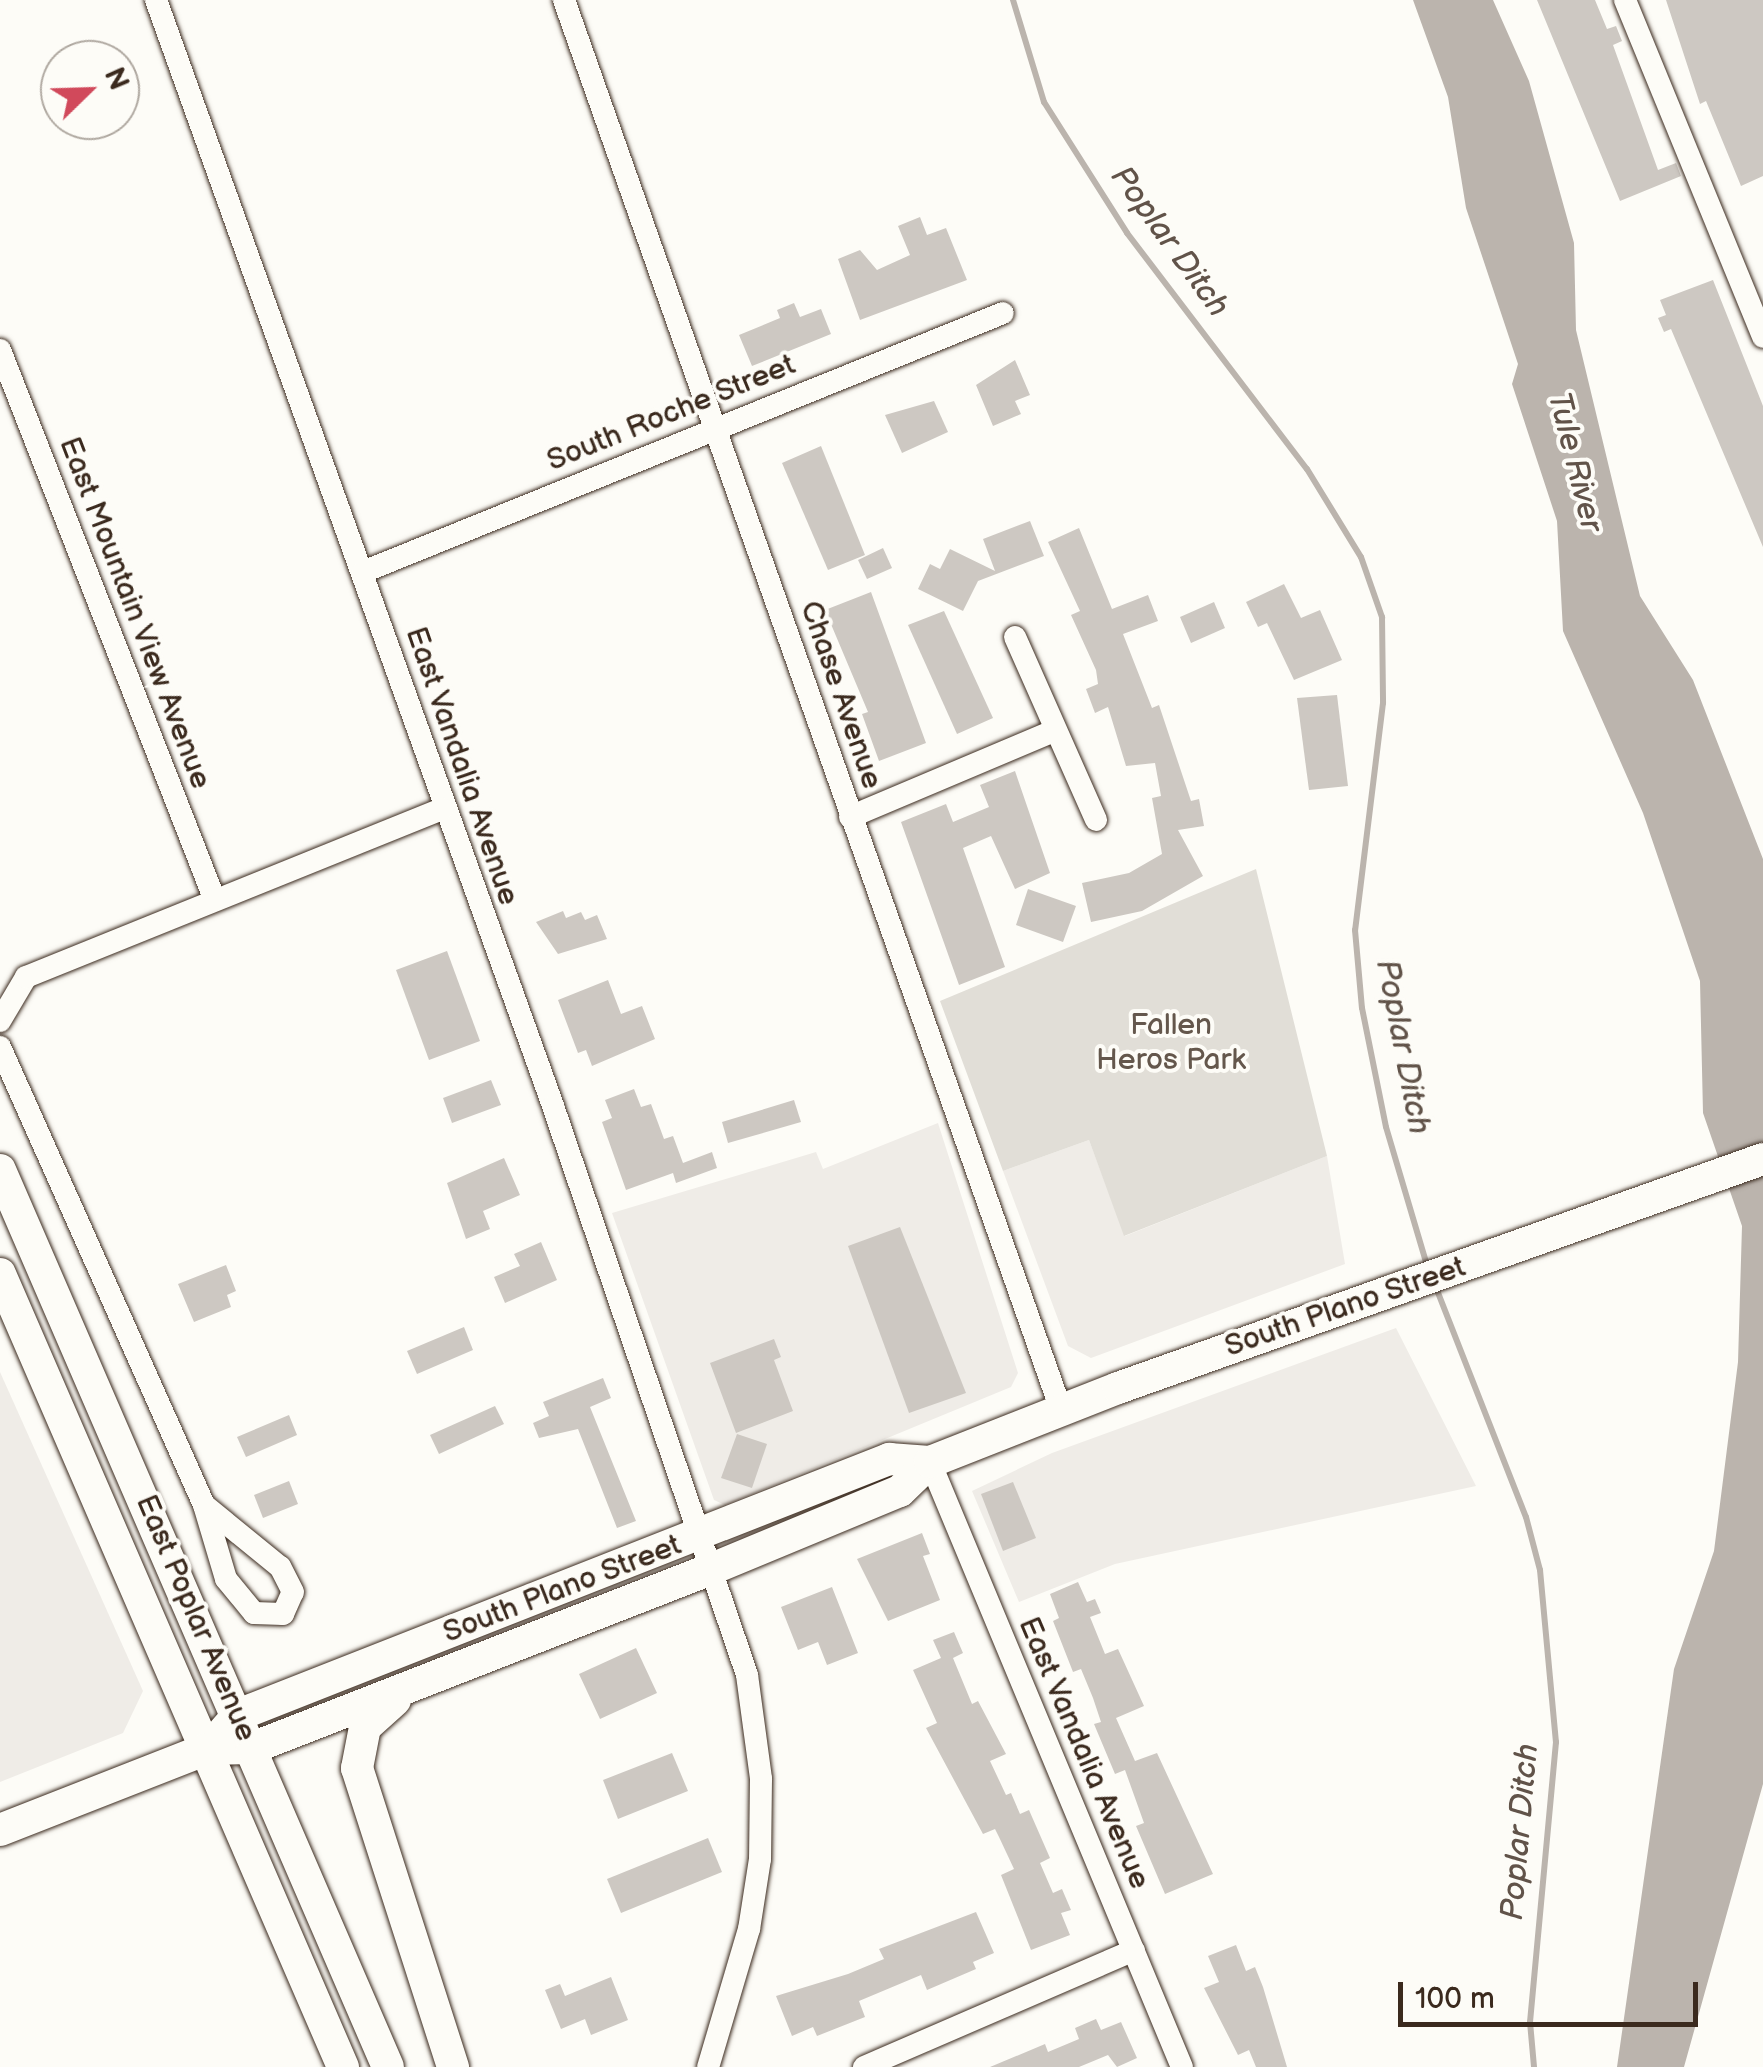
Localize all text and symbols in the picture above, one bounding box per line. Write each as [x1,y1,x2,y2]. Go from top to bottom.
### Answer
north arrow [40,40,140,140]
text: N [97,63,136,95]
water label: Poplar Ditch [1101,159,1237,325]
street label: South Roche Street [542,347,800,479]
water label: Tule River [1538,388,1610,536]
street label: East Mountain View Avenue [51,432,219,794]
street label: Chase Avenue [792,596,890,794]
street label: East Vandalia Avenue [397,622,527,910]
water label: Poplar Ditch [1366,956,1438,1138]
park label: Fallen Heros Park [1096,1007,1246,1078]
street label: South Plano Street [1220,1249,1470,1365]
street label: East Poplar Avenue [128,1489,264,1747]
street label: South Plano Street [438,1527,686,1651]
street label: East Vandalia Avenue [1010,1611,1158,1895]
water label: Poplar Ditch [1494,1742,1548,1922]
scale bar [1403,1962,1703,2024]
text: 100 m [1415,1981,1495,2017]

